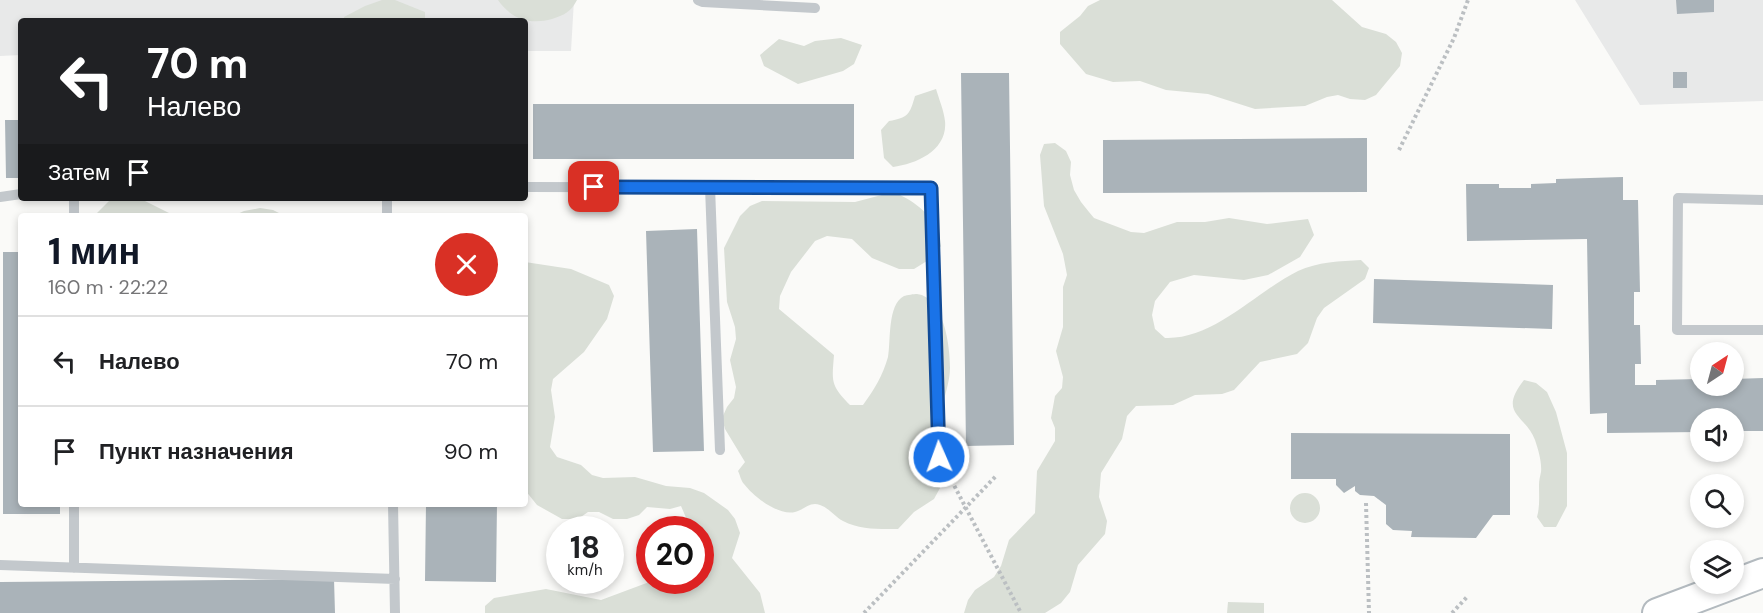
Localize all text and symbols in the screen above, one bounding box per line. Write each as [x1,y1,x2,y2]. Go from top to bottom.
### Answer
text: 70 m [147,36,248,91]
icon: left [48,42,126,120]
text: Налево [147,89,241,124]
icon: arrive [122,156,155,189]
text: Затем [48,158,110,187]
pin [568,161,619,212]
icon: arrive [577,170,610,203]
text: 1 мин [48,228,140,275]
button: close [435,233,498,296]
text: 160 m · 22:22 [48,274,168,300]
north arrow [1690,342,1744,396]
map controls [1690,342,1744,594]
icon: left [48,345,81,378]
text: Налево [99,347,180,376]
text: 70 m [446,347,498,376]
button: sound [1690,408,1744,462]
position arrow [907,425,971,489]
icon: arrive [48,435,81,468]
text: Пункт назначения [99,437,294,466]
text: 90 m [444,437,498,466]
button: search [1690,474,1744,528]
speed limit sign: 20 [636,516,714,594]
text: 18 [570,528,600,567]
button: layers [1690,540,1744,594]
text: km/h [567,560,603,580]

